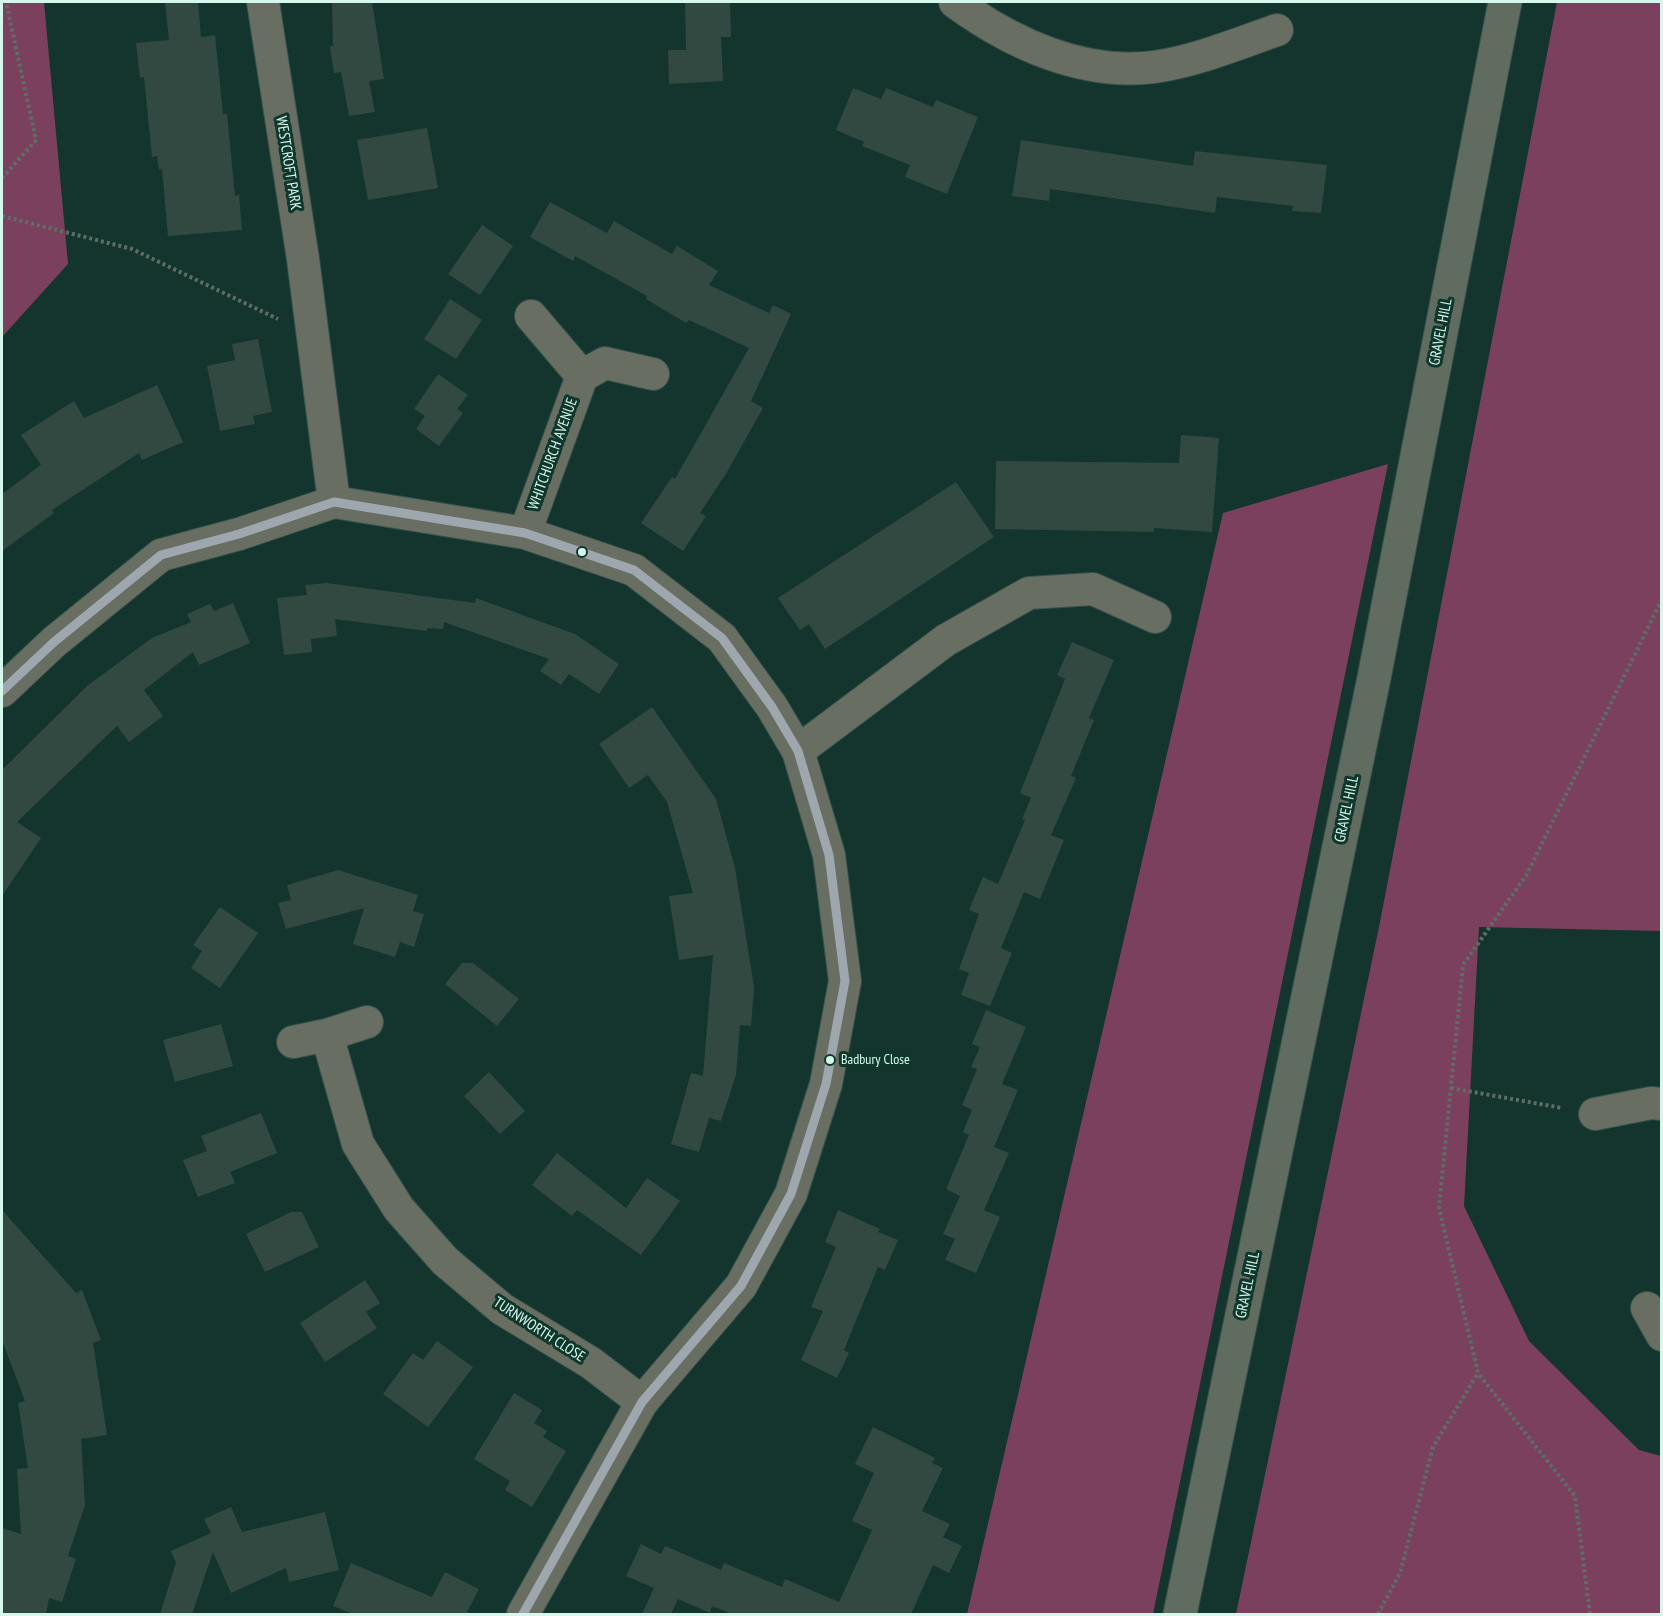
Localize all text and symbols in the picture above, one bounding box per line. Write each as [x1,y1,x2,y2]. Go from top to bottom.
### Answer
street label: WESTCROFT PARK [272,115,304,211]
street label: GRAVEL HILL [1426,297,1456,367]
street label: WHITCHURCH AVENUE [524,396,582,512]
unlabelled marker [576,546,588,558]
street label: GRAVEL HILL [1331,774,1363,844]
place label: Badbury Close [841,1052,910,1068]
marker: Badbury Close [824,1054,836,1066]
street label: GRAVEL HILL [1232,1250,1264,1320]
street label: TURNWORTH CLOSE [490,1294,588,1366]

